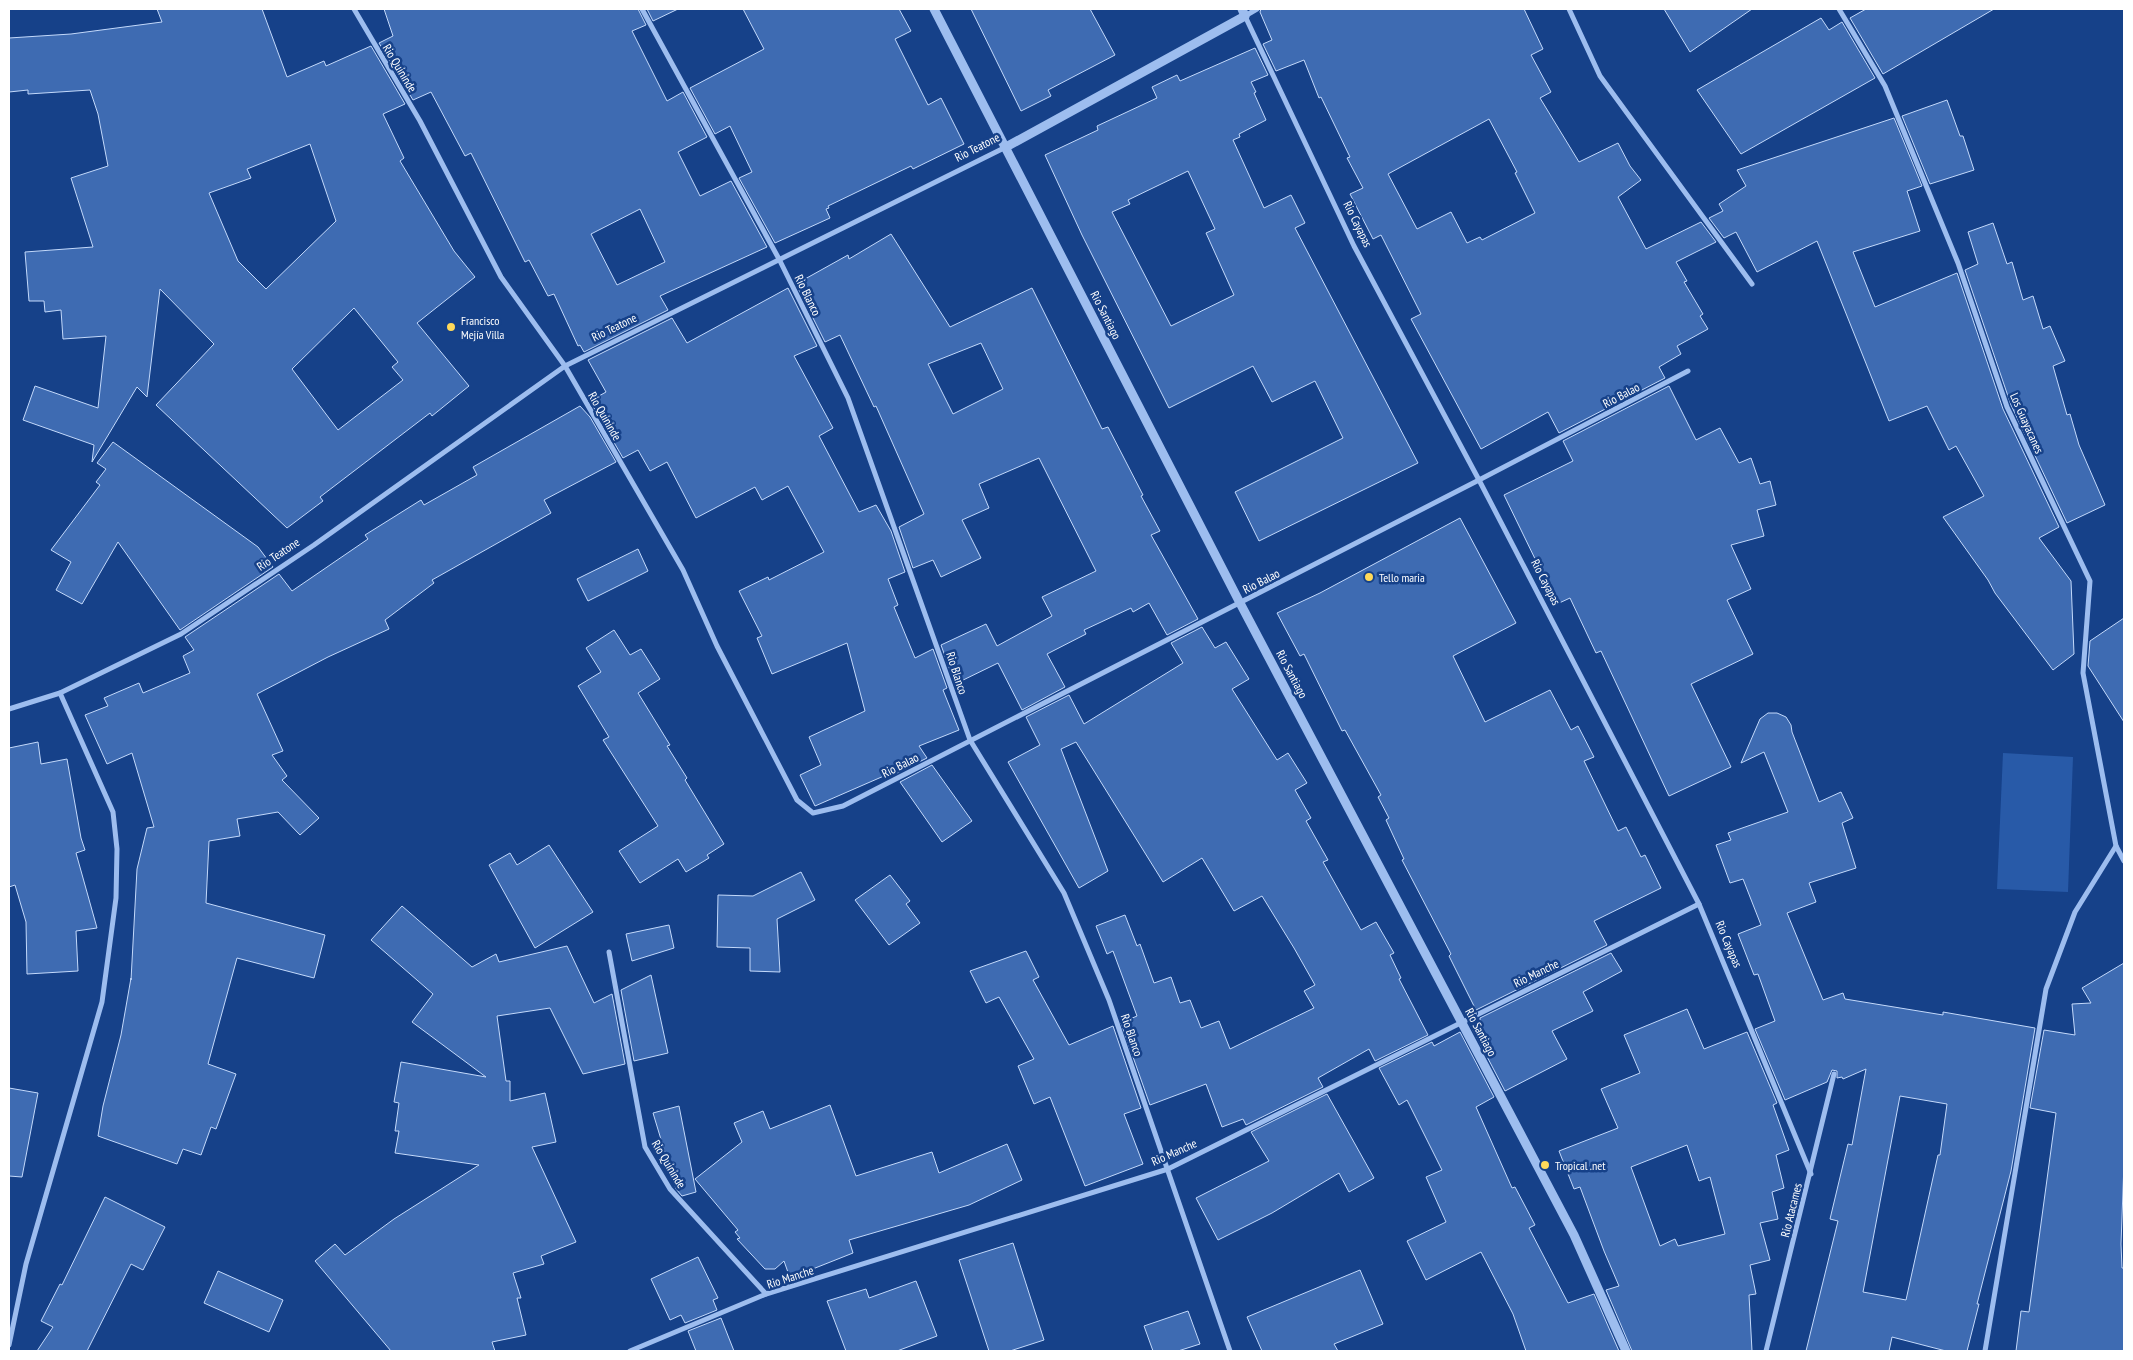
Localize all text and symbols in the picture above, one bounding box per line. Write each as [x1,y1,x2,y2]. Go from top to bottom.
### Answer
street label: Rio Quininde [380,41,420,95]
street label: Rio Teatone [952,129,1002,165]
street label: Rio Cayapas [1340,198,1376,250]
street label: Rio Blanco [792,272,824,318]
street label: Rio Santiago [1087,288,1125,342]
street label: Rio Teatone [589,310,639,344]
place label: Francisco Mejía Villa [461,313,505,342]
marker: Francisco Mejía Villa [445,321,457,333]
street label: Rio Balao [1600,379,1642,411]
street label: Rio Quininde [585,389,625,443]
street label: Los Guayacanes [2007,390,2047,456]
street label: Rio Teatone [254,534,302,574]
street label: Rio Cayapas [1528,556,1564,608]
street label: Rio Balao [1240,565,1282,597]
place label: Tello maria [1379,570,1425,585]
marker: Tello maria [1363,571,1375,583]
street label: Rio Santiago [1273,647,1311,701]
street label: Rio Blanco [943,650,971,696]
street label: Rio Balao [879,749,921,781]
street label: Rio Cayapas [1712,918,1746,970]
street label: Rio Manche [1511,956,1561,990]
street label: Rio Santiago [1462,1005,1500,1059]
street label: Rio Blanco [1118,1012,1146,1058]
street label: Rio Manche [1149,1135,1199,1169]
street label: Rio Quininde [649,1137,689,1191]
place label: Tropical .net [1555,1158,1606,1173]
marker: Tropical .net [1539,1159,1551,1171]
street label: Rio Atacames [1777,1181,1805,1239]
street label: Rio Manche [765,1262,815,1292]

